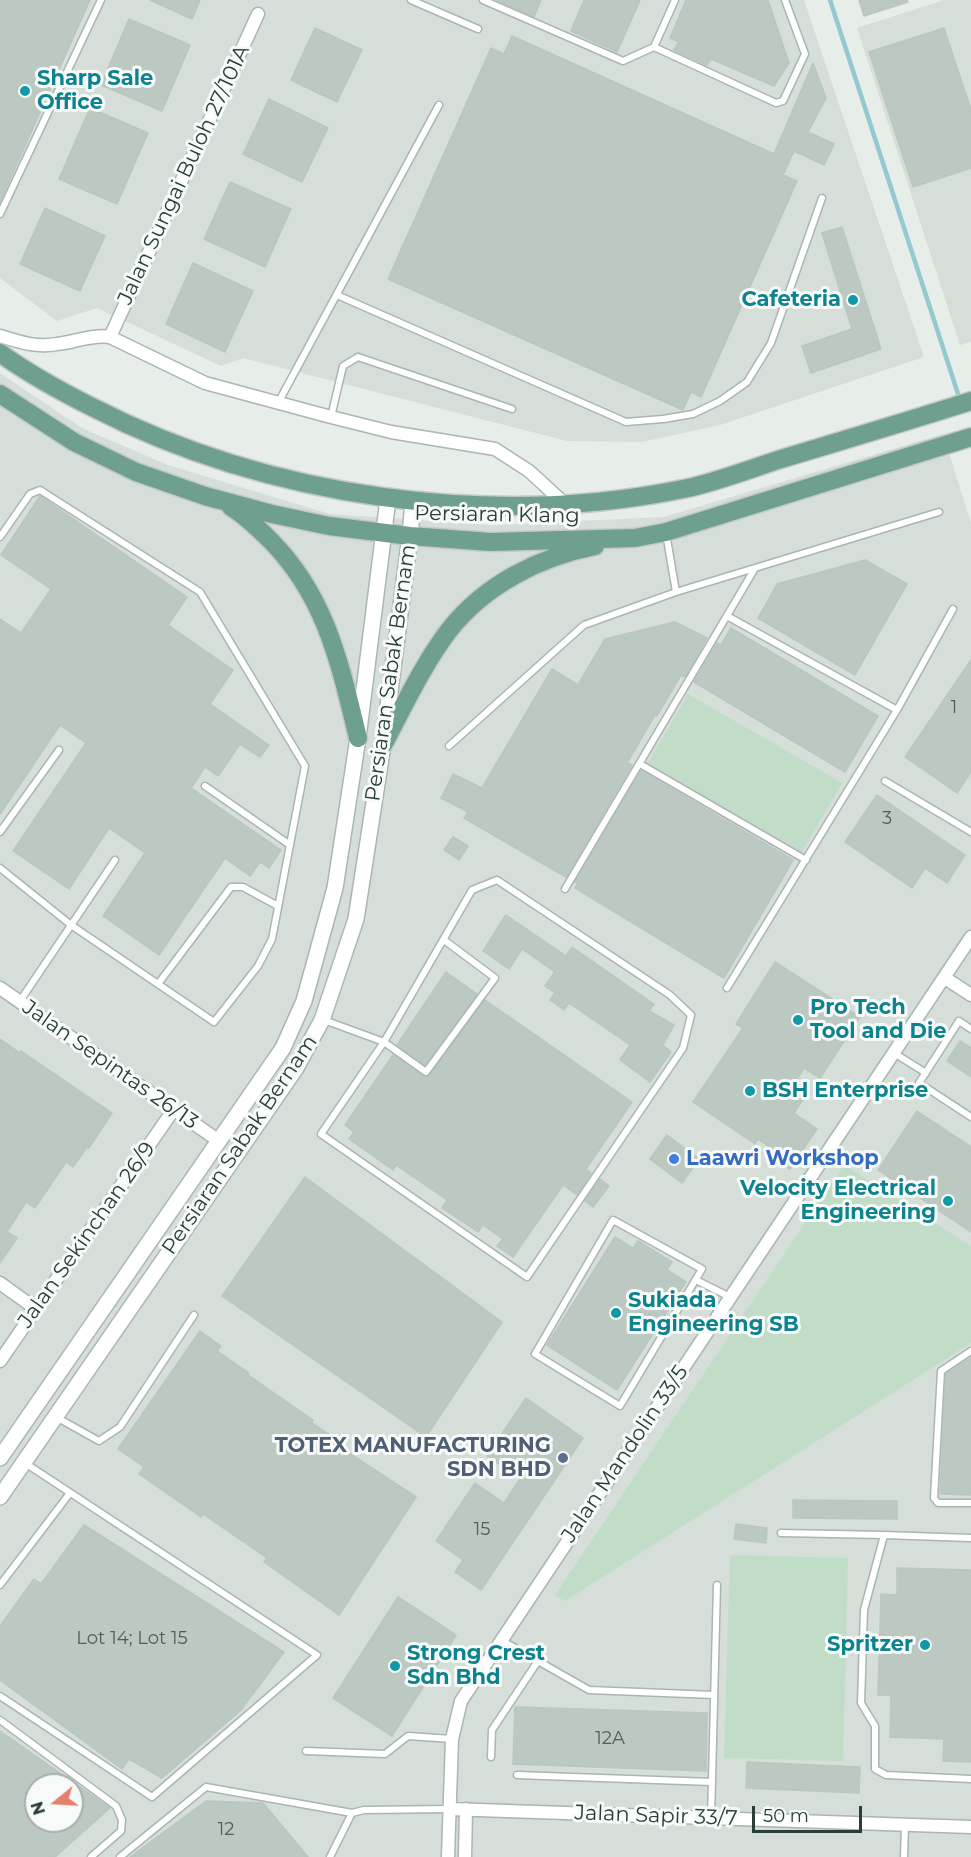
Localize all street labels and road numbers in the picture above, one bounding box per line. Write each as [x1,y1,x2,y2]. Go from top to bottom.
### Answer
street label: Jalan Sungai Buloh 27/101A [113,41,255,309]
street label: Persiaran Klang [414,501,580,529]
street label: Persiaran Sabak Bernam [360,543,422,803]
street label: Jalan Sepintas 26/13 [17,995,203,1135]
street label: Persiaran Sabak Bernam [157,1030,323,1260]
street label: Jalan Sekinchan 26/9 [13,1137,161,1333]
street label: Jalan Mandolin 33/5 [556,1361,694,1547]
street label: Jalan Sapir 33/7 [574,1801,738,1831]

